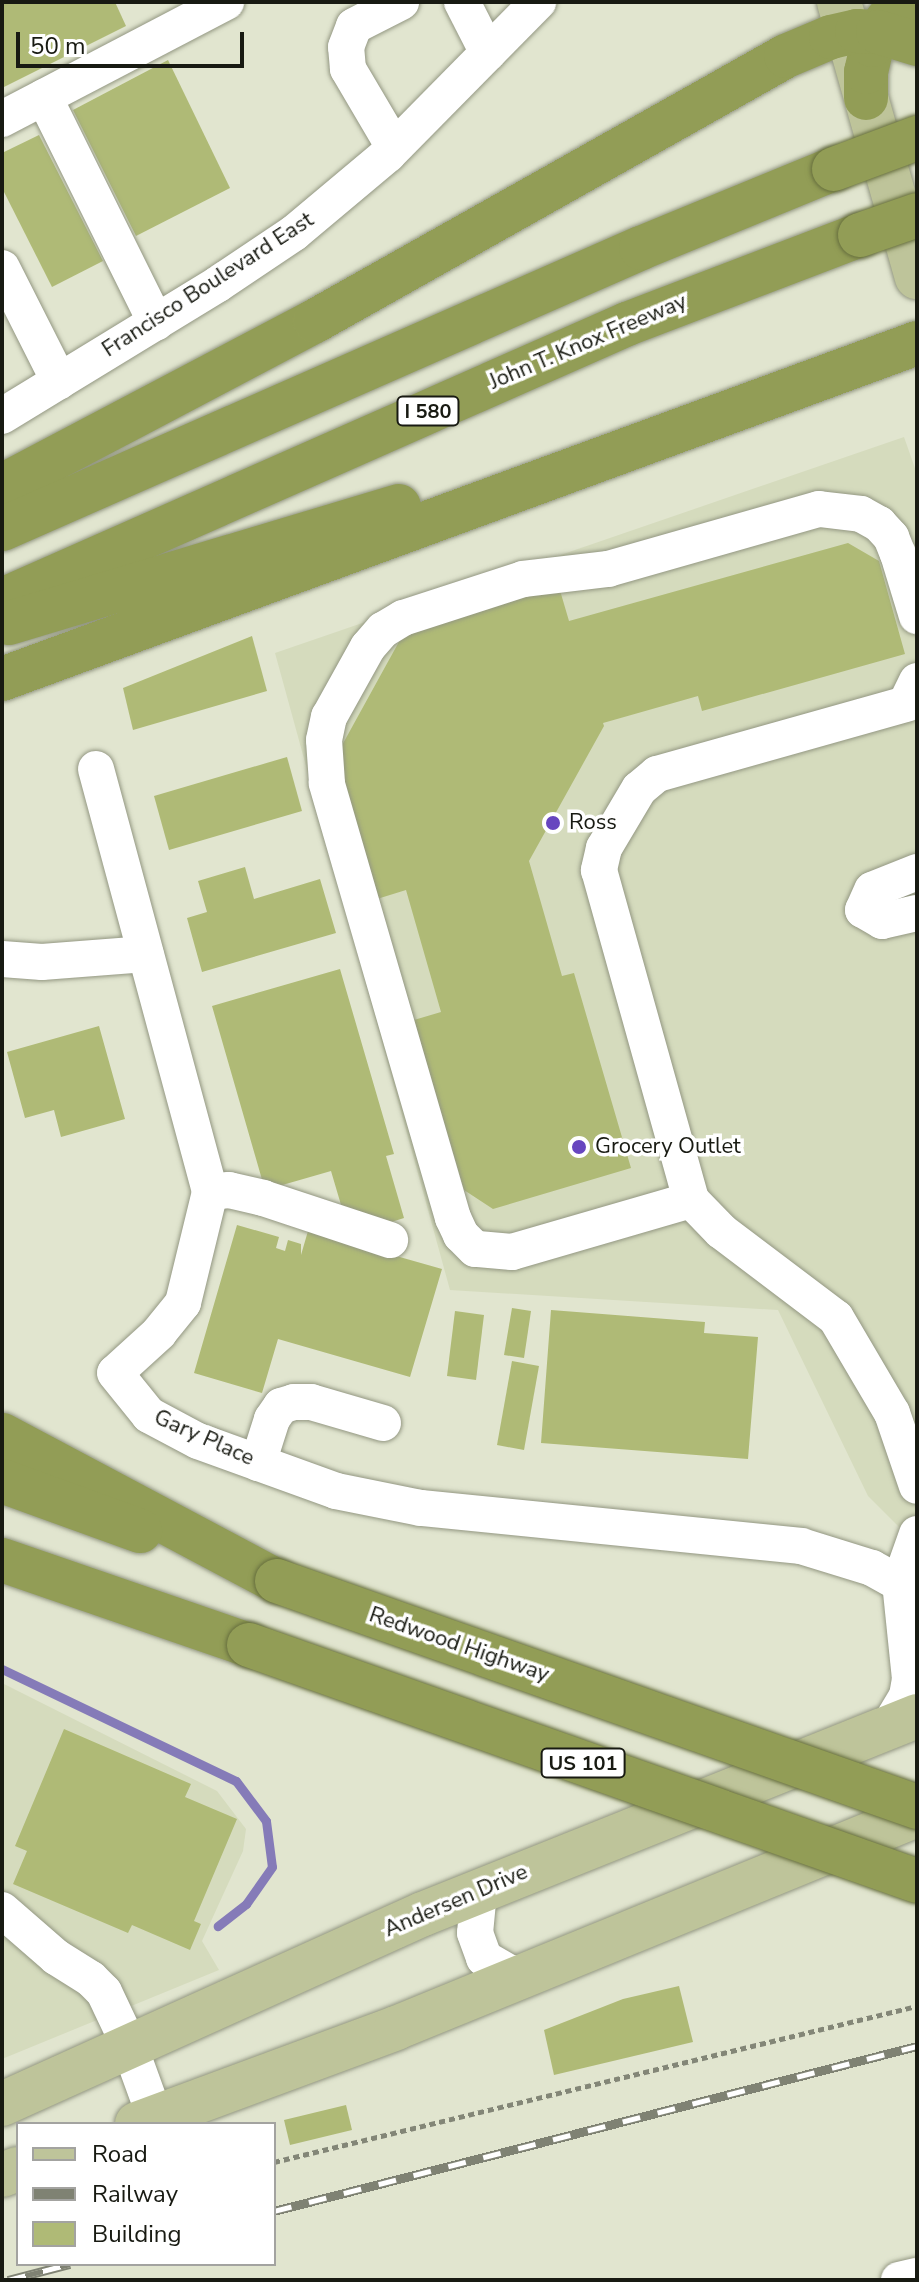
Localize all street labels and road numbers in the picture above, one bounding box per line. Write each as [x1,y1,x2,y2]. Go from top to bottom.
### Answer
street label: Francisco Boulevard East [98,207,318,363]
street label: John T. Knox Freeway [485,288,691,396]
road number: I 580 [396,395,460,427]
street label: Gary Place [150,1404,258,1472]
street label: Redwood Highway [366,1602,552,1688]
road number: US 101 [539,1747,627,1779]
street label: Andersen Drive [380,1859,532,1943]

